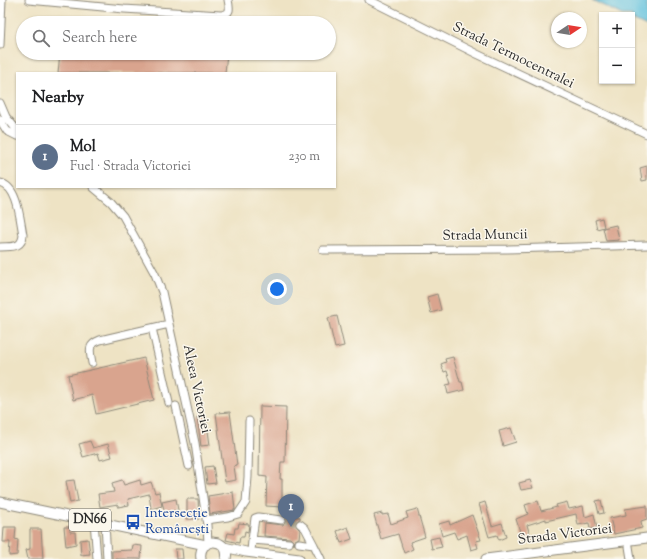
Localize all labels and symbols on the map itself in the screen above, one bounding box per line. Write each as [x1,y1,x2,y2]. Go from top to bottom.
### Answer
north arrow [551,12,587,48]
street label: Strada Termocentralei [449,18,577,94]
street label: Strada Muncii [442,225,528,247]
your location [267,279,287,299]
street label: Aleea Victoriei [177,343,215,435]
pin: 1 [278,494,304,527]
place label: Intersecție Românești [145,504,209,540]
road number: DN66 [69,509,111,531]
bus stop icon: Intersecție Românești [124,513,142,531]
street label: Strada Victoriei [517,519,613,551]

